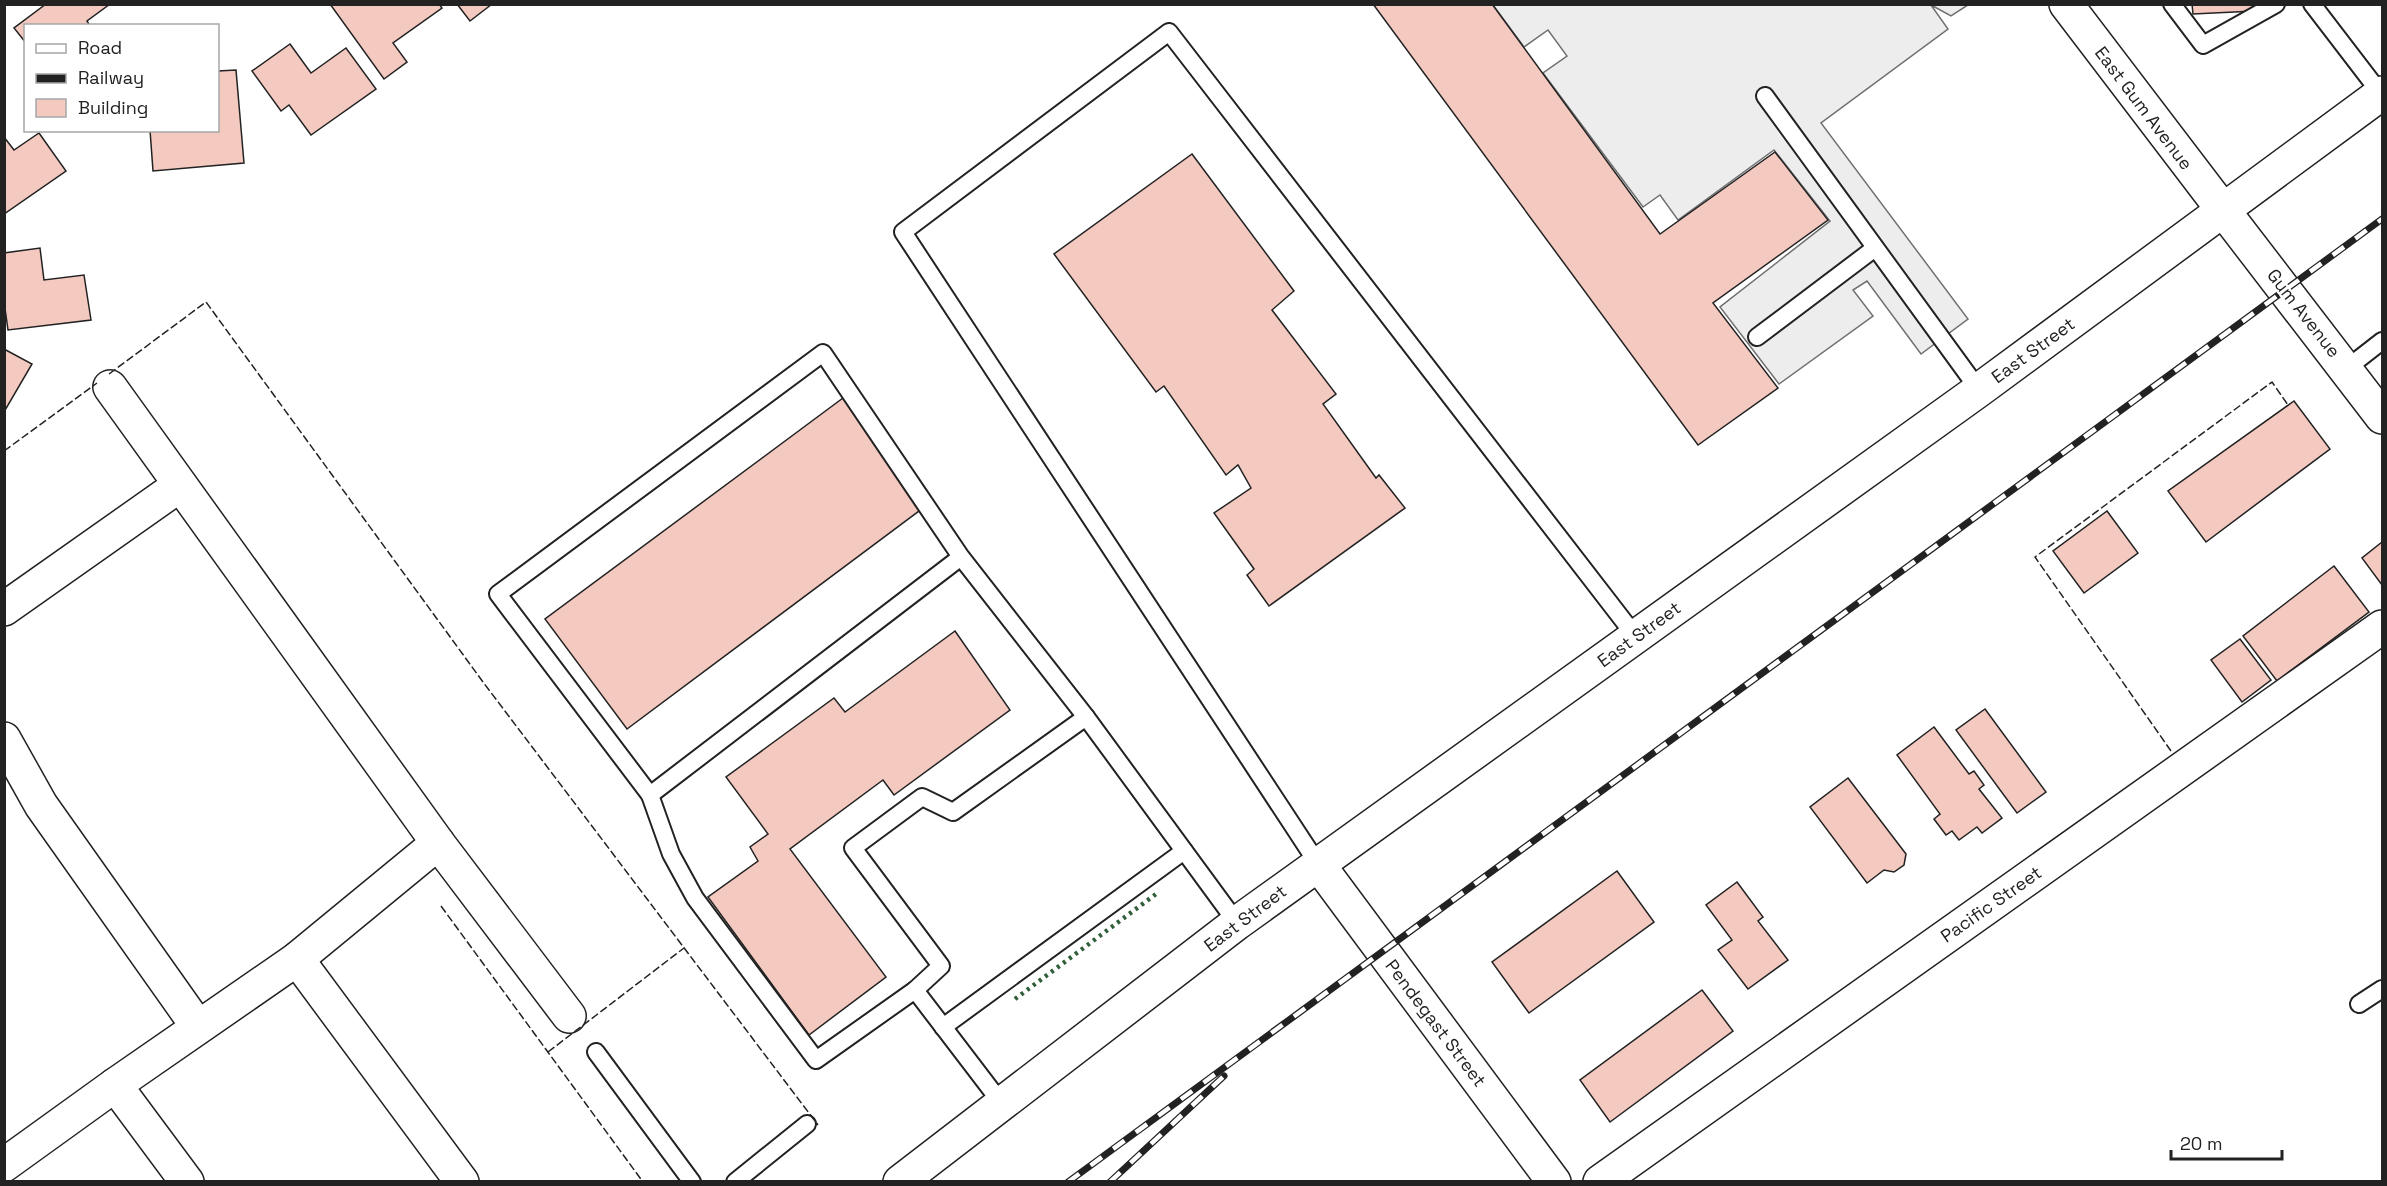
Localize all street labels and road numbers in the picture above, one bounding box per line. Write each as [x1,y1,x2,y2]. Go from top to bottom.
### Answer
street label: East Gum Avenue [2090,42,2198,174]
street label: Gum Avenue [2262,264,2346,362]
street label: East Street [1987,312,2079,388]
street label: East Street [1593,596,1685,672]
street label: Pacific Street [1936,861,2046,947]
street label: East Street [1199,879,1291,957]
street label: Pendegast Street [1381,955,1491,1091]

